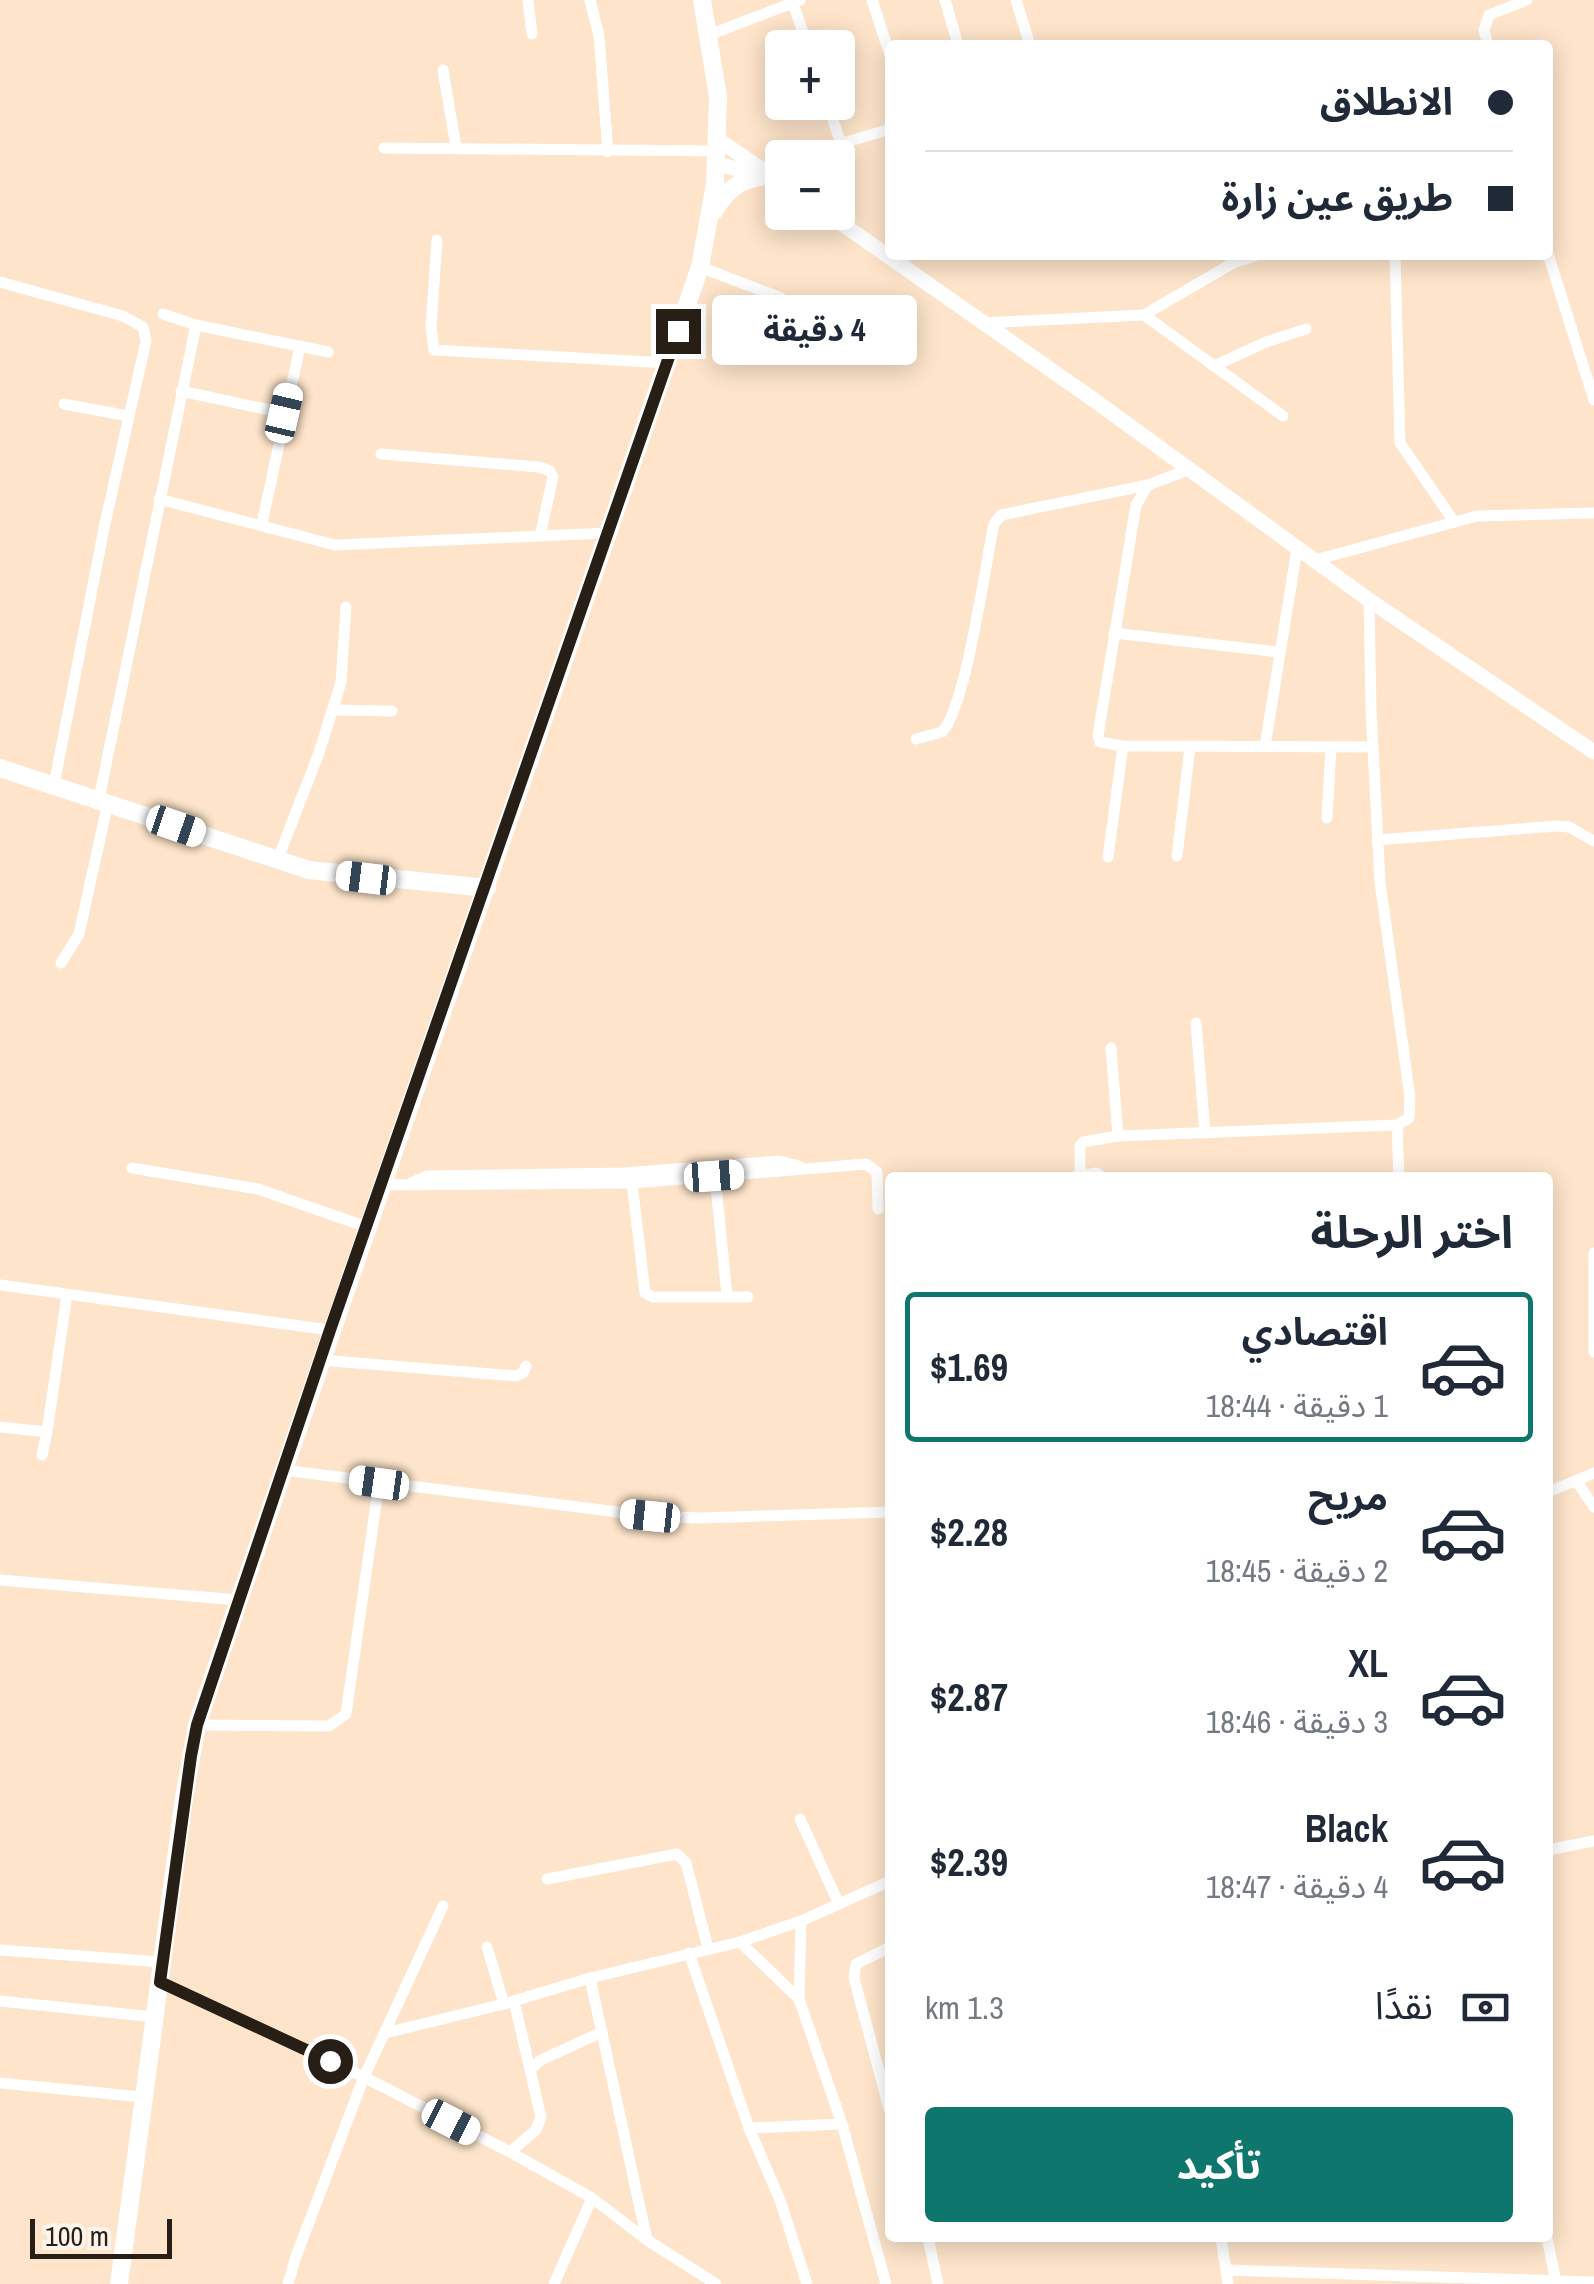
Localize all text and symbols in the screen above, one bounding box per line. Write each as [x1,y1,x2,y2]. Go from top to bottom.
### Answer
map controls [765,30,855,230]
button: + [765,30,855,120]
text: الانطلاق [1320,76,1453,127]
button: − [765,140,855,230]
text: طريق عين زارة [1221,172,1453,223]
callout: 4 دقيقة [713,296,918,366]
text: 4 دقيقة [763,308,866,351]
route end [656,309,701,354]
car [263,380,305,446]
car [143,802,209,850]
car [334,859,398,897]
car [683,1159,745,1193]
text: اختر الرحلة [1311,1201,1513,1262]
text: اقتصادي [1242,1306,1388,1357]
icon: car [1418,1322,1508,1412]
text: $1.69 [930,1342,1008,1393]
text: 1 دقيقة · 18:44 [1206,1384,1388,1427]
car [347,1464,411,1502]
text: مريح [1308,1471,1388,1522]
icon: car [1418,1487,1508,1577]
car [619,1498,681,1534]
text: $2.28 [930,1507,1008,1558]
text: 2 دقيقة · 18:45 [1206,1549,1388,1592]
text: XL [1348,1638,1388,1689]
icon: car [1418,1652,1508,1742]
text: $2.87 [930,1672,1008,1723]
text: 3 دقيقة · 18:46 [1206,1700,1388,1743]
text: Black [1305,1803,1388,1854]
icon: car [1418,1817,1508,1907]
text: $2.39 [930,1837,1008,1888]
text: 4 دقيقة · 18:47 [1206,1865,1388,1908]
text: نقدًا [1375,1980,1433,2031]
icon: cash [1458,1980,1513,2035]
text: 1.3 km [925,1986,1004,2029]
route start [308,2039,353,2084]
car [417,2095,485,2149]
button: تأكيد [925,2107,1513,2222]
scale bar [30,2214,172,2258]
text: 100 m [45,2217,109,2255]

